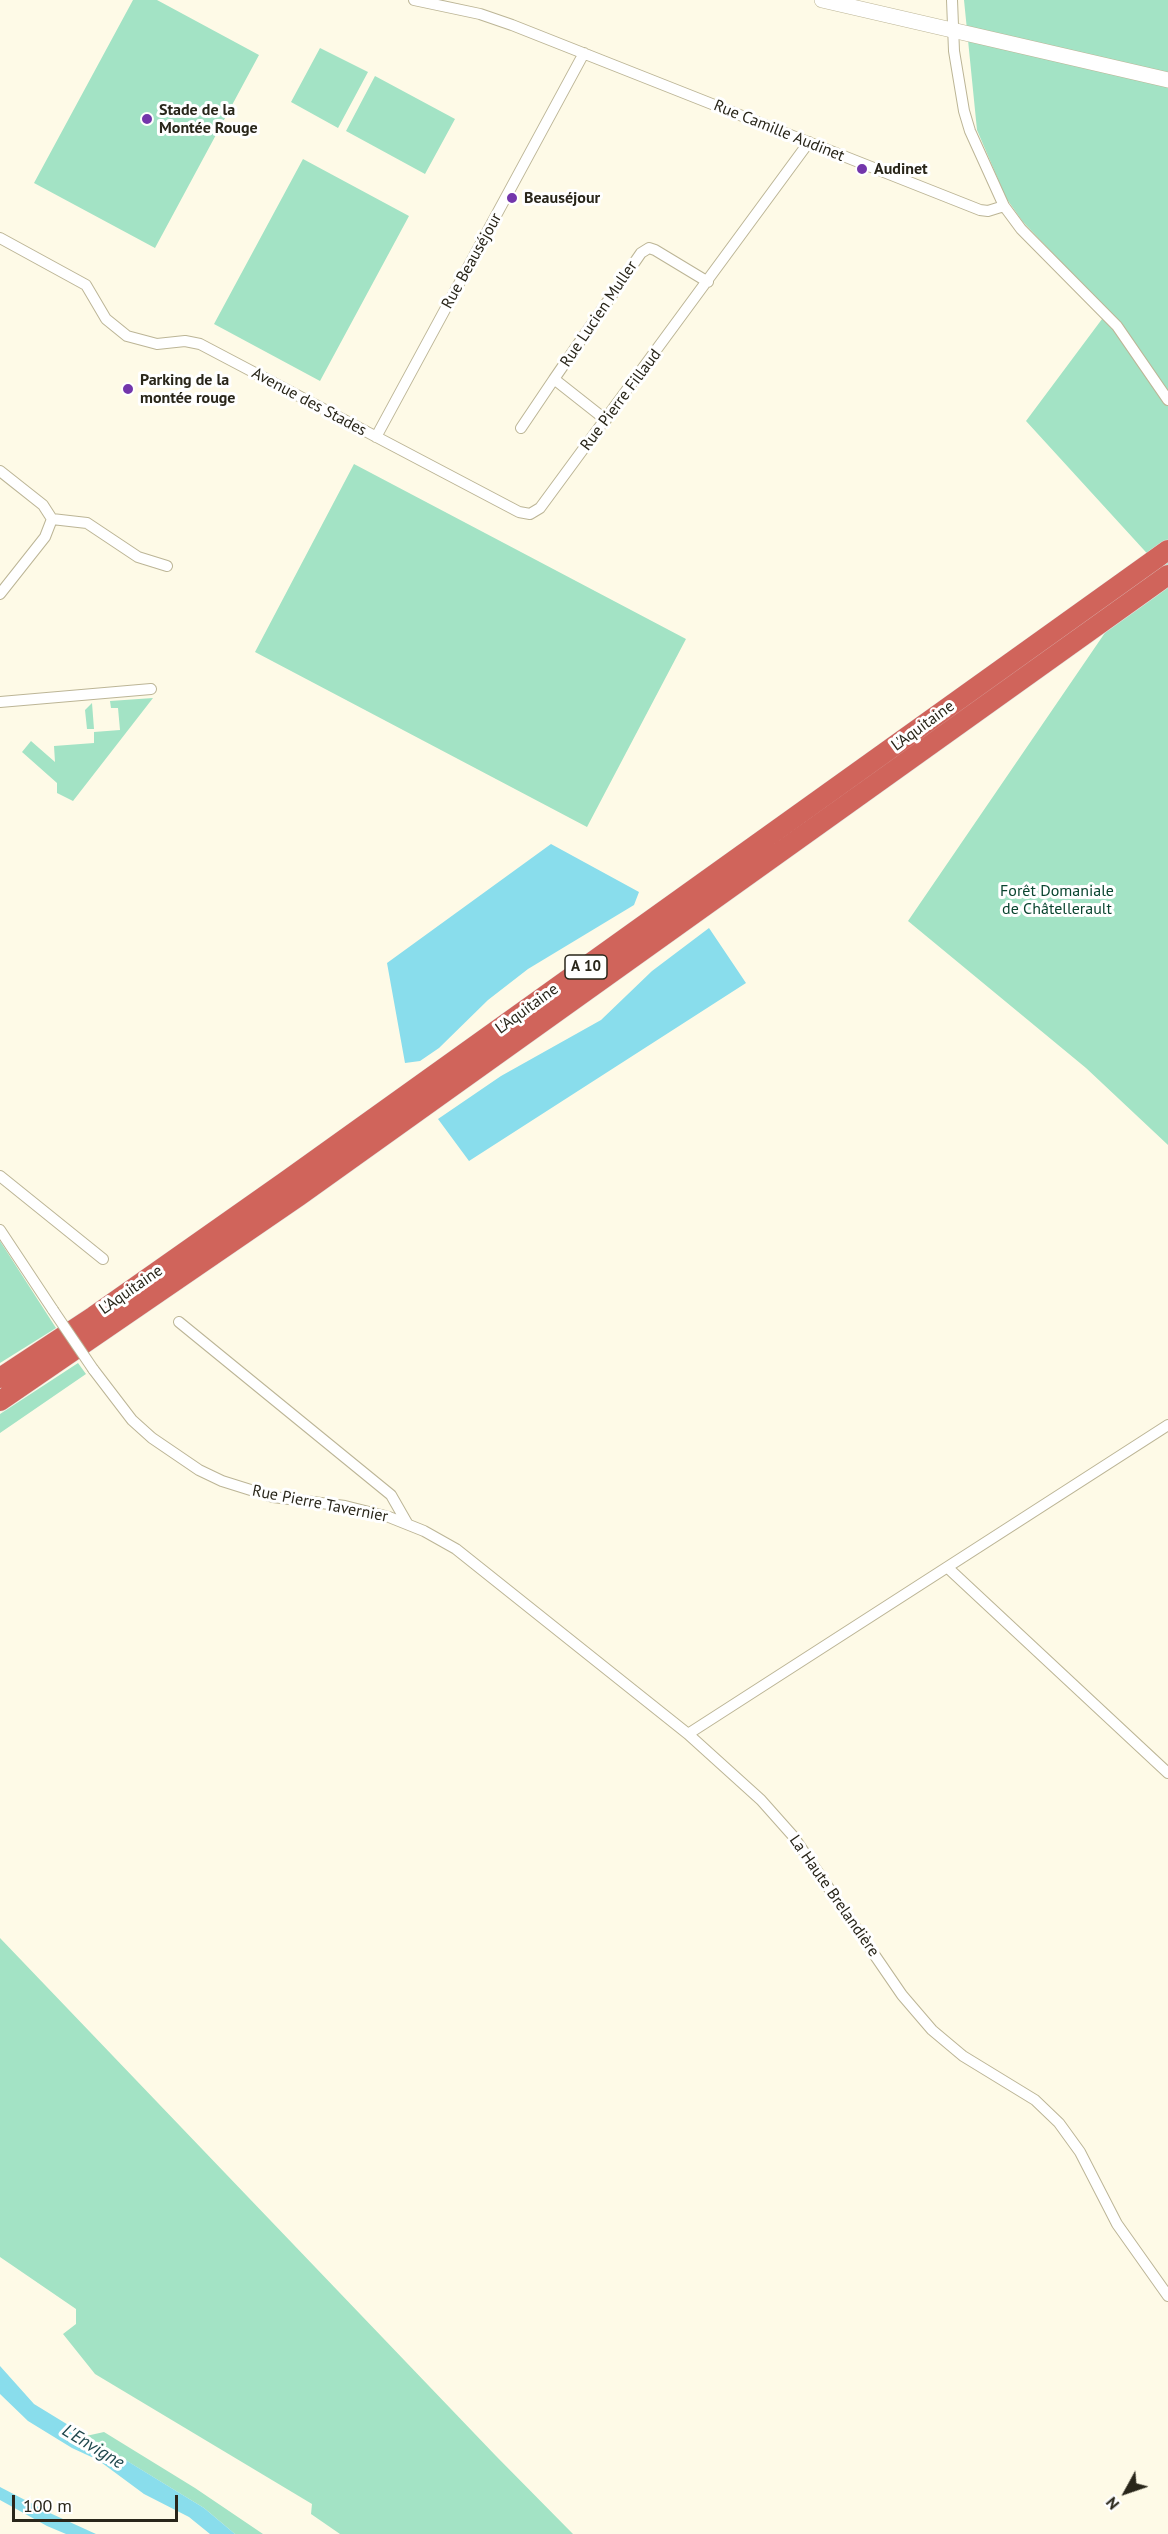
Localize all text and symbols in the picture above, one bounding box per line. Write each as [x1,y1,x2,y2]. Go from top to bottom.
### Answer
street label: Rue Camille Audinet [711,96,847,166]
place label: Stade de la Montée Rouge [159,100,258,138]
marker: Stade de la Montée Rouge [140,112,154,126]
place label: Audinet [874,159,928,179]
marker: Audinet [855,162,869,176]
place label: Beauséjour [524,188,600,208]
marker: Beauséjour [505,191,519,205]
street label: Rue Beauséjour [438,210,506,312]
street label: Rue Lucien Muller [556,257,642,371]
street label: Rue Pierre Fillaud [577,345,665,455]
street label: Avenue des Stades [248,364,370,440]
place label: Parking de la montée rouge [140,370,235,408]
marker: Parking de la montée rouge [121,382,135,396]
street label: L'Aquitaine [888,697,958,755]
park label: Forêt Domaniale de Châtellerault [1000,881,1114,919]
road number: A 10 [565,955,607,979]
street label: L'Aquitaine [492,980,562,1038]
street label: L'Aquitaine [96,1261,166,1319]
street label: Rue Pierre Tavernier [250,1481,390,1527]
street label: La Haute Brelandière [785,1832,883,1960]
water label: L'Envigne [58,2420,128,2474]
north arrow [1096,2462,1156,2522]
scale bar [15,2483,182,2521]
text: N [1101,2493,1123,2514]
text: 100 m [23,2494,72,2517]

